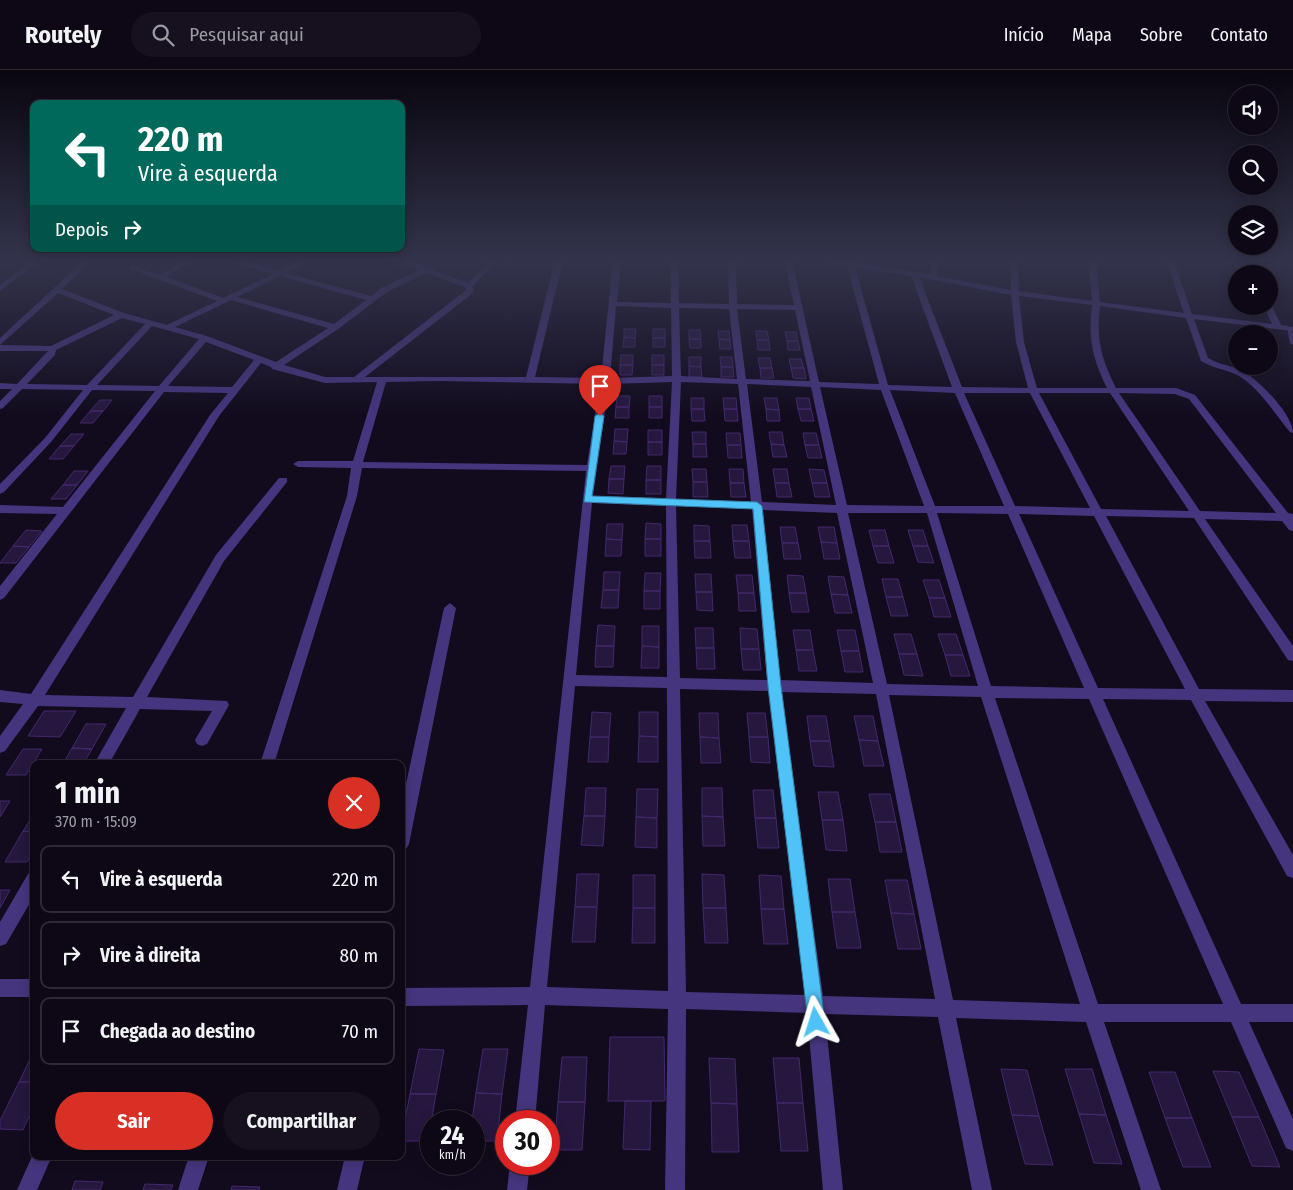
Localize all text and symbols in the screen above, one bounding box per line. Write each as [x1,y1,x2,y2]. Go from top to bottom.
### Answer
search box [131,12,481,57]
text: Routely [25,21,101,49]
icon: search [149,21,177,49]
text: Pesquisar aqui [189,23,304,46]
text: Início [1004,24,1044,46]
text: Mapa [1072,24,1112,46]
text: Sobre [1140,24,1183,46]
text: Contato [1211,24,1268,46]
map controls [1228,85,1278,375]
button: sound [1228,85,1278,135]
text: 220 m [138,118,224,160]
icon: left [55,120,120,185]
button: search [1228,145,1278,195]
text: Vire à esquerda [138,160,278,187]
button: layers [1228,205,1278,255]
icon: right [118,215,146,243]
text: Depois [55,218,108,241]
button: + [1228,265,1278,315]
button: − [1228,325,1278,375]
pin [579,365,621,416]
icon: arrive [586,372,614,400]
text: 1 min [55,775,120,811]
button: close [328,777,380,829]
text: 370 m · 15:09 [55,812,137,831]
icon: left [57,865,85,893]
text: Vire à esquerda [100,868,222,891]
text: 220 m [332,868,378,891]
icon: right [57,941,85,969]
text: Vire à direita [100,944,201,967]
text: 80 m [340,944,378,967]
position arrow [789,995,841,1047]
icon: arrive [57,1017,85,1045]
text: Chegada ao destino [100,1020,255,1043]
text: 70 m [342,1020,378,1043]
button: Sair [55,1092,213,1150]
button: Compartilhar [223,1092,380,1150]
speed limit sign: 30 [495,1110,560,1175]
text: 24 [441,1121,464,1151]
text: km/h [439,1148,466,1162]

